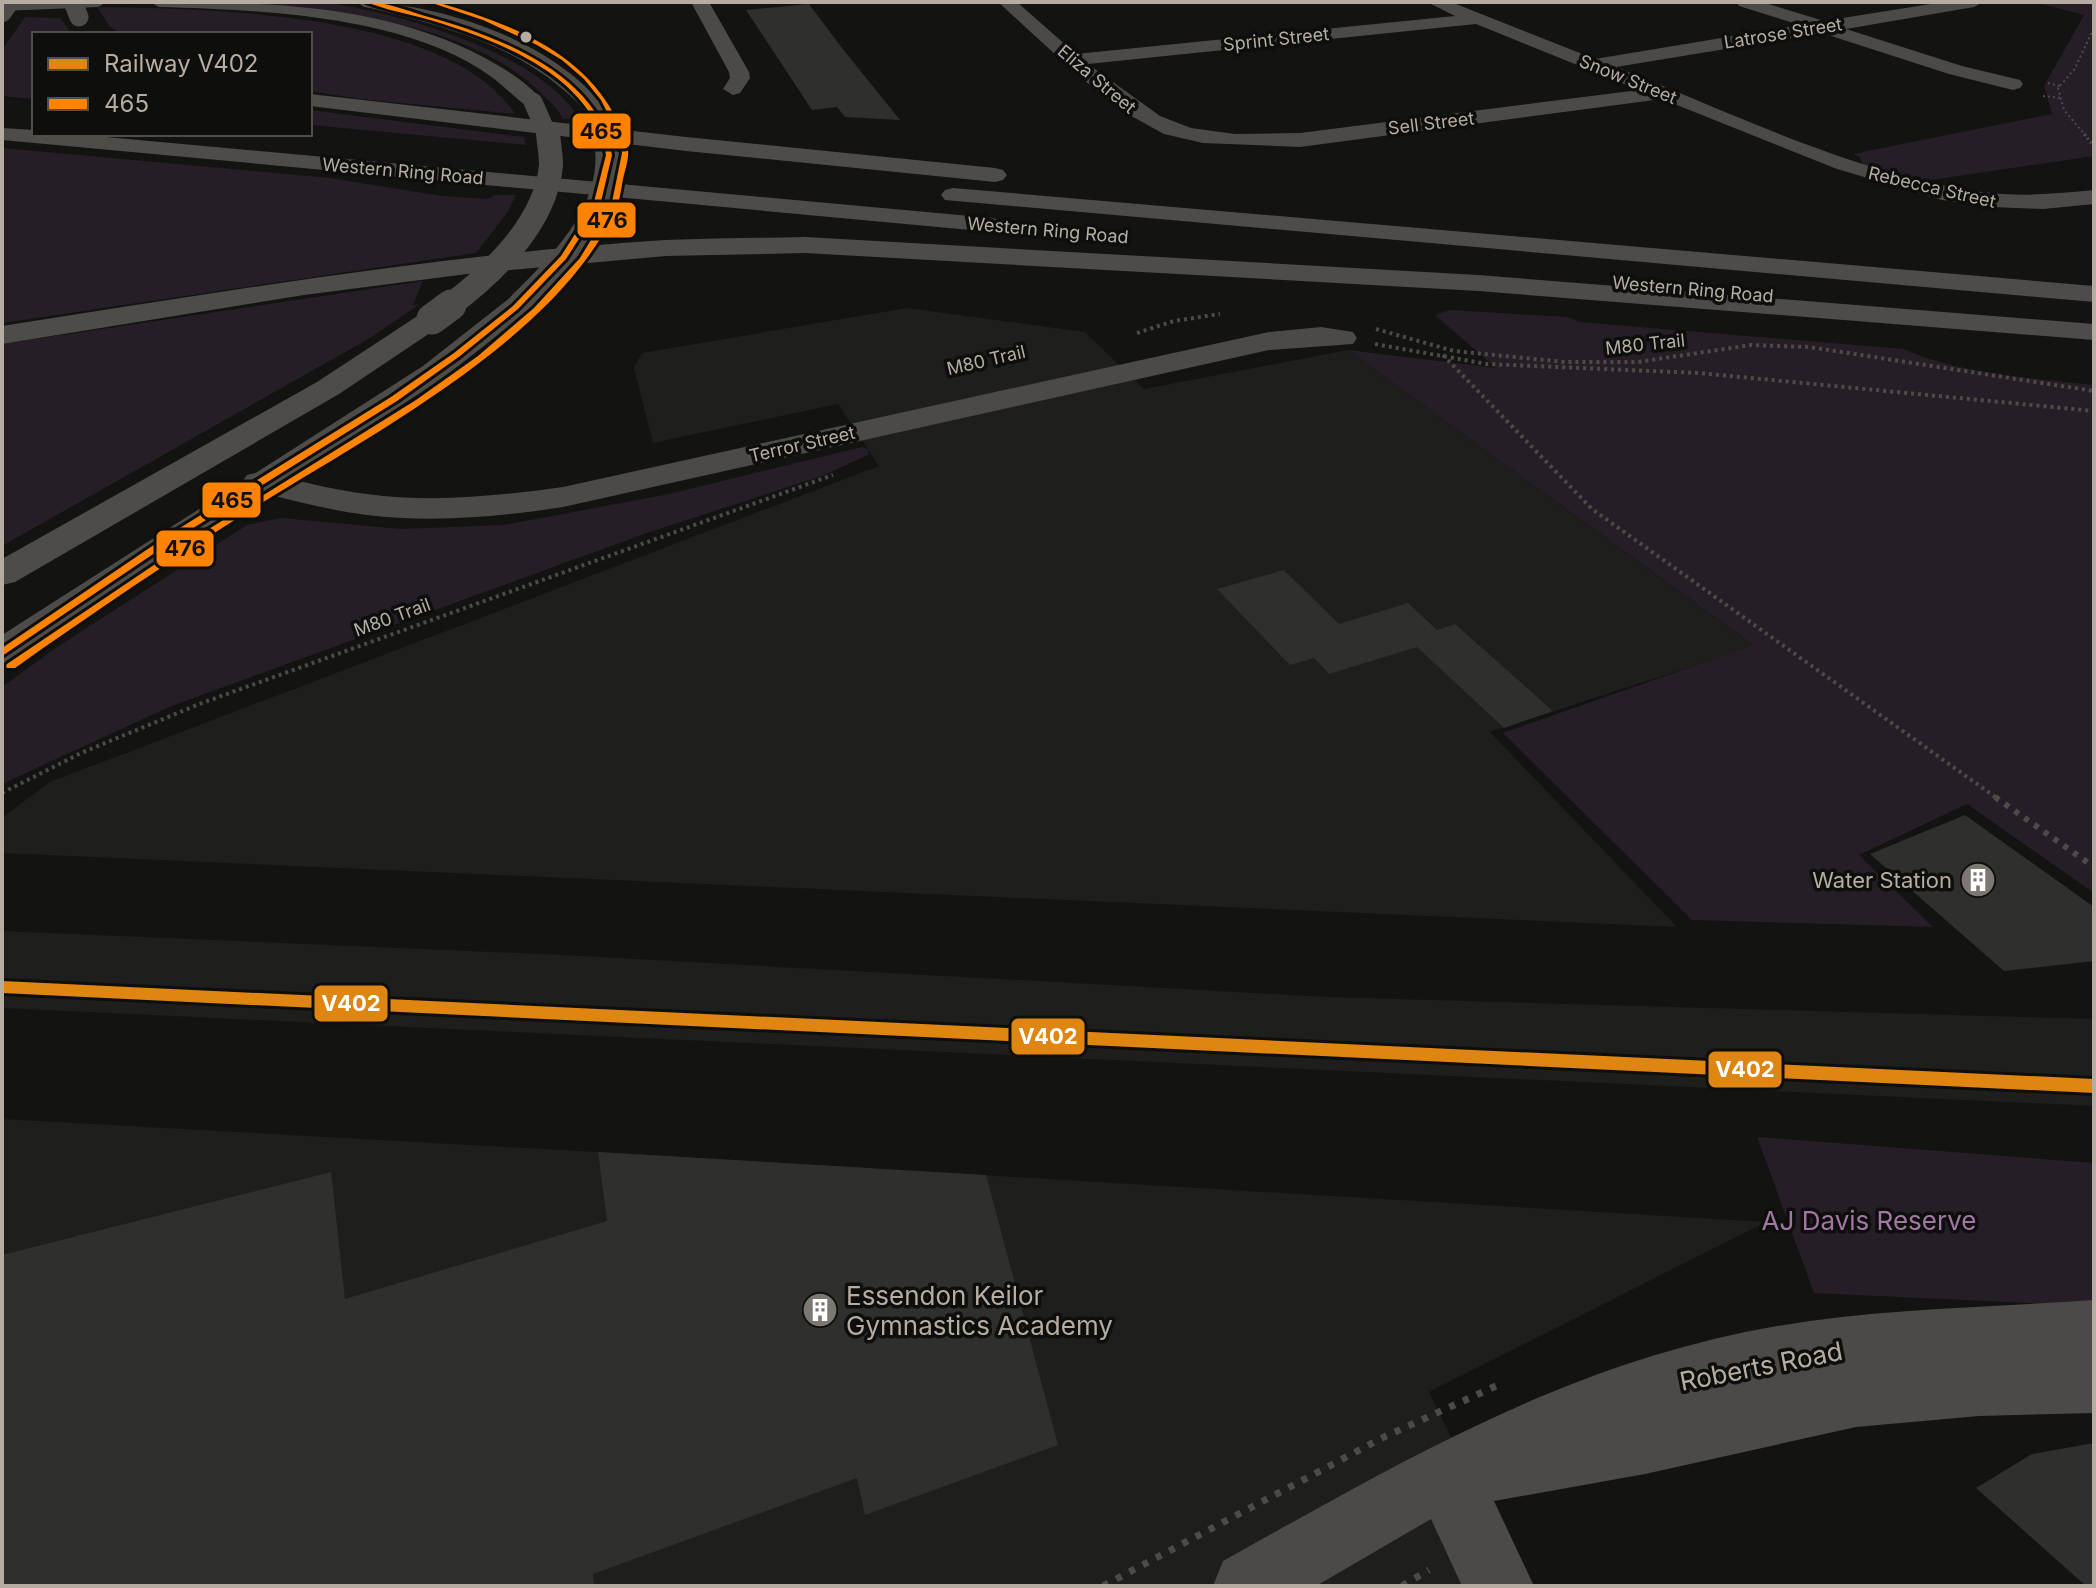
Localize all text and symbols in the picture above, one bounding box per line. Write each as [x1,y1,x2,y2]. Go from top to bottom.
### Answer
street label: Latrose Street [1722,13,1844,53]
street label: Sprint Street [1222,23,1330,55]
unlabelled marker [518,29,534,45]
legend [32,32,312,136]
street label: Eliza Street [1054,40,1140,118]
text: Railway V402 [104,49,258,78]
street label: Snow Street [1576,50,1680,108]
text: 465 [104,89,149,118]
street label: Sell Street [1387,107,1475,139]
line badge: 465 [571,112,632,150]
text: 465 [579,118,623,144]
street label: Western Ring Road [321,153,485,189]
street label: Rebecca Street [1866,162,1998,212]
line badge: 476 [576,201,637,239]
text: 476 [586,207,628,233]
street label: Western Ring Road [966,212,1130,248]
street label: Western Ring Road [1611,271,1775,307]
street label: M80 Trail [1604,329,1686,359]
street label: M80 Trail [945,341,1027,379]
street label: Terror Street [747,422,857,466]
line badge: 465 [201,481,262,519]
text: 465 [210,487,254,513]
line badge: 476 [155,529,215,568]
text: 476 [164,535,206,561]
street label: M80 Trail [351,593,433,641]
building icon: Water Station [1959,861,1997,899]
place label: Water Station [1812,867,1952,893]
line badge: V402 [313,984,389,1023]
text: V402 [321,990,381,1016]
line badge: V402 [1010,1017,1086,1056]
text: V402 [1018,1023,1078,1049]
line badge: V402 [1707,1050,1783,1089]
text: V402 [1715,1056,1775,1082]
park label: AJ Davis Reserve [1762,1205,1976,1236]
place label: Essendon Keilor Gymnastics Academy [846,1280,1113,1341]
building icon: Essendon Keilor Gymnastics Academy [801,1291,839,1329]
street label: Roberts Road [1677,1335,1845,1397]

